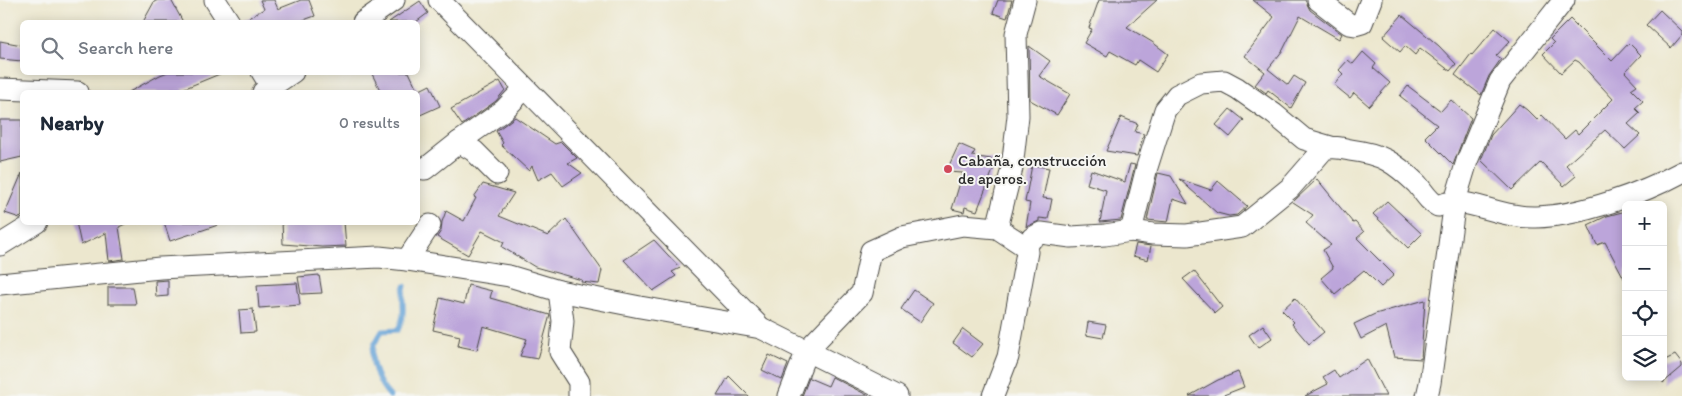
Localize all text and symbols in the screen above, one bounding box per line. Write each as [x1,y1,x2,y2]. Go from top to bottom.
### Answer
search box [20,20,420,75]
icon: search [38,34,66,62]
text: Search here [78,36,173,59]
text: Nearby [40,110,104,135]
text: 0 results [339,113,400,132]
place label: Cabaña, construcción de aperos. [958,151,1106,188]
marker: Cabaña, construcción de aperos. [942,163,954,175]
map controls [1622,201,1667,381]
button: + [1622,201,1667,246]
button: − [1622,246,1667,291]
button: locate [1622,291,1667,336]
button: layers [1622,336,1667,381]

